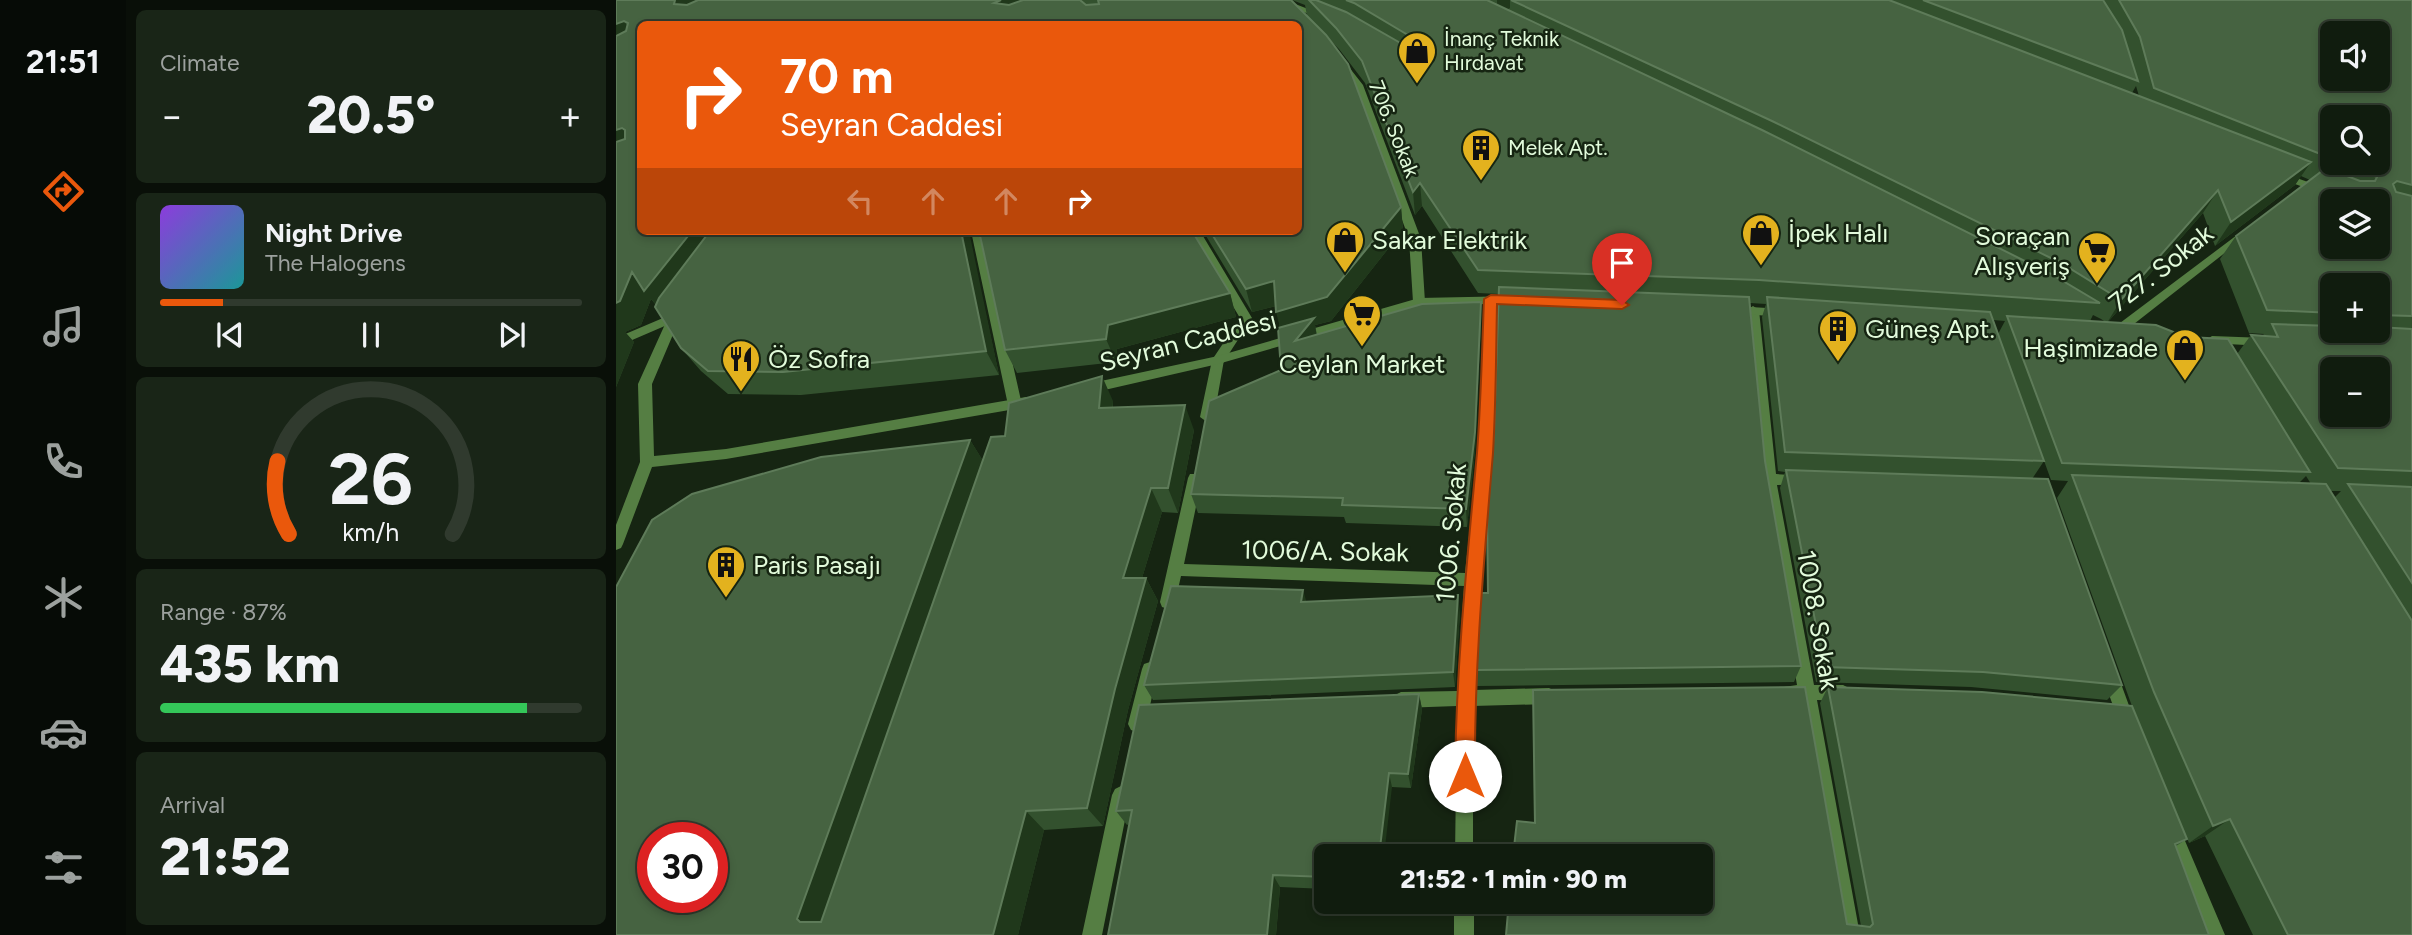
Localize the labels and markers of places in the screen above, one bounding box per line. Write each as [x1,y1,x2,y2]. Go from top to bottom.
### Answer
place label: İnanç Teknik Hırdavat [1444,26,1560,75]
shop icon: İnanç Teknik Hırdavat [1396,30,1438,85]
building icon: Melek Apt. [1460,127,1502,182]
place label: Melek Apt. [1508,135,1608,160]
shop icon: İpek Halı [1740,212,1782,267]
place label: İpek Halı [1788,217,1888,249]
shop icon: Sakar Elektrik [1324,219,1366,274]
place label: Soraçan Alışveriş [1974,220,2070,282]
place label: Sakar Elektrik [1372,224,1528,256]
supermarket icon: Soraçan Alışveriş [2076,230,2118,285]
pin [1592,233,1652,305]
supermarket icon: Ceylan Market [1341,293,1383,348]
building icon: Güneş Apt. [1817,308,1859,363]
place label: Güneş Apt. [1865,313,1995,345]
shop icon: Haşimizade [2164,327,2206,382]
place label: Haşimizade [2023,332,2158,364]
restaurant icon: Öz Sofra [720,338,762,393]
place label: Öz Sofra [768,343,870,375]
place label: Ceylan Market [1279,348,1445,380]
building icon: Paris Pasajı [705,544,747,599]
place label: Paris Pasajı [753,549,881,581]

